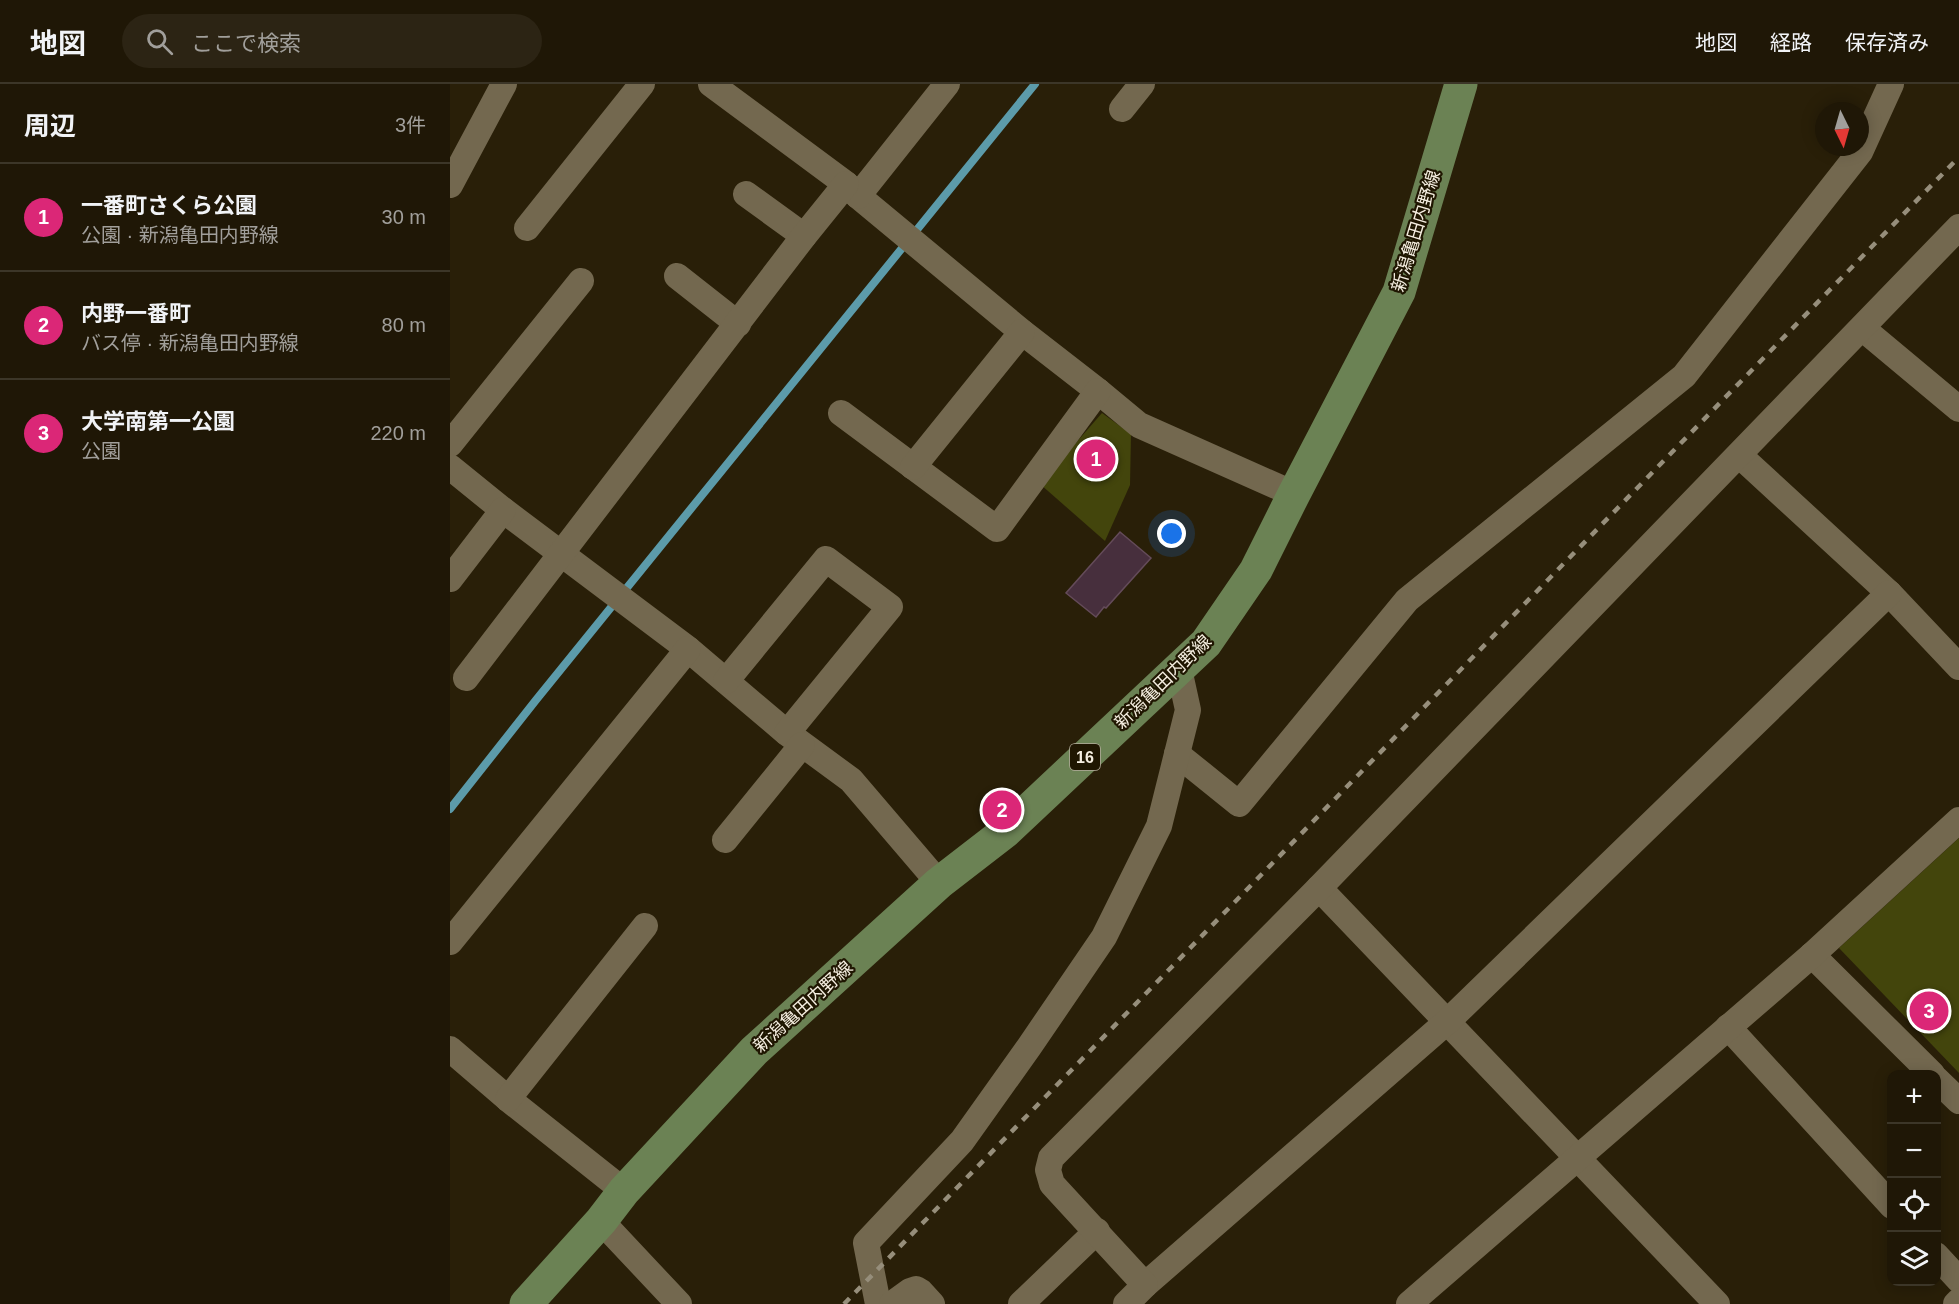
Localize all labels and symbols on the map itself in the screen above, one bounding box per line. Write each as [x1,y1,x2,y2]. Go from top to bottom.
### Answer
north arrow [1815,102,1869,156]
street label: 新潟亀田内野線 [1388,168,1444,294]
pin: 1 [1076,436,1116,482]
your location [1157,519,1186,548]
street label: 新潟亀田内野線 [1111,631,1215,733]
road number: 16 [1070,744,1100,770]
pin: 2 [982,788,1022,832]
street label: 新潟亀田内野線 [749,957,857,1057]
pin: 3 [1910,988,1948,1034]

